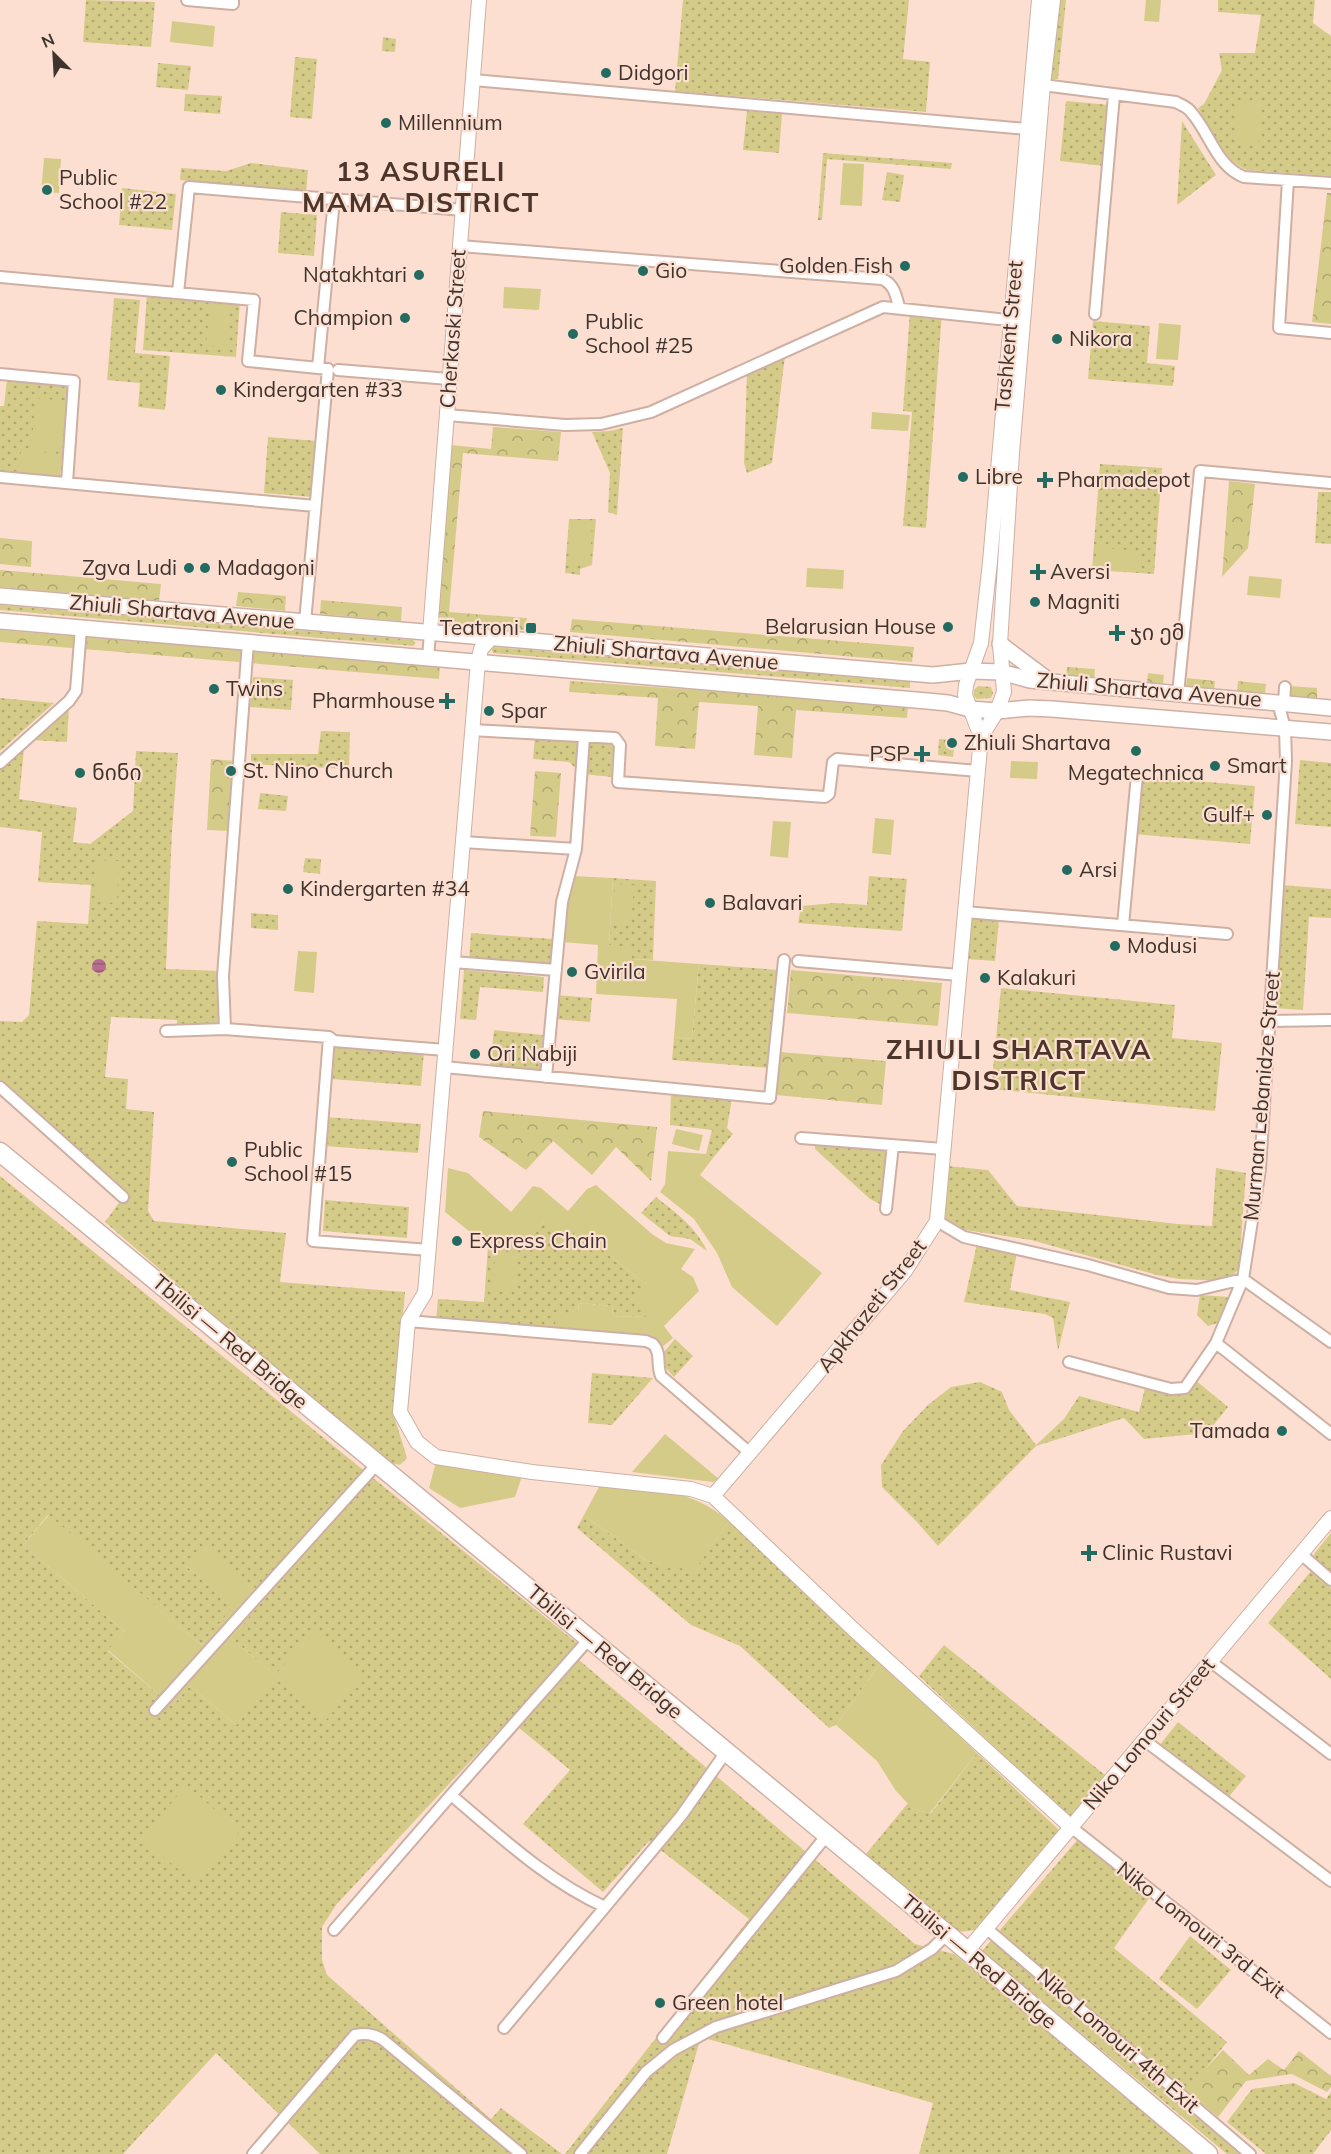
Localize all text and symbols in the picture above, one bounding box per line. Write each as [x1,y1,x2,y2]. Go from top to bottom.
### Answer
north arrow [24,24,84,84]
text: N [38,29,57,52]
place label: Didgori [618,59,689,85]
marker: Didgori [599,66,613,80]
place label: Millennium [398,109,503,135]
marker: Millennium [379,116,393,130]
district label: 13 ASURELI MAMA DISTRICT [302,154,540,219]
place label: Public School #22 [59,164,167,214]
marker: Public School #22 [40,183,54,197]
street label: Cherkaski Street [433,249,471,409]
place label: Golden Fish [779,252,893,278]
place label: Gio [655,257,687,283]
marker: Golden Fish [898,259,912,273]
street label: Tashkent Street [988,259,1028,413]
place label: Natakhtari [303,261,407,287]
marker: Gio [636,264,650,278]
marker: Natakhtari [412,268,426,282]
place label: Champion [293,304,393,330]
place label: Public School #25 [585,308,693,358]
marker: Champion [398,311,412,325]
place label: Nikora [1069,325,1132,351]
marker: Public School #25 [566,327,580,341]
marker: Nikora [1050,332,1064,346]
place label: Kindergarten #33 [233,376,403,402]
marker: Kindergarten #33 [214,383,228,397]
place label: Libre [975,463,1023,489]
place label: Pharmadepot [1057,466,1190,492]
marker: Libre [956,470,970,484]
marker: Pharmadepot [1038,473,1052,487]
place label: Zgva Ludi [82,554,177,580]
place label: Madagoni [217,554,315,580]
place label: Aversi [1050,558,1110,584]
marker: Zgva Ludi [182,561,196,575]
marker: Madagoni [198,561,212,575]
marker: Aversi [1031,565,1045,579]
street label: Zhiuli Shartava Avenue [69,588,296,634]
place label: Magniti [1047,588,1120,614]
marker: Magniti [1028,595,1042,609]
place label: Belarusian House [765,613,936,639]
place label: Teatroni [440,614,519,640]
place label: ჯი ემ [1130,619,1185,645]
marker: Belarusian House [941,620,955,634]
marker: Teatroni [524,621,538,635]
marker: ჯი ემ [1108,624,1126,642]
street label: Zhiuli Shartava Avenue [553,629,780,675]
street label: Zhiuli Shartava Avenue [1036,666,1263,712]
place label: Twins [226,675,283,701]
marker: Twins [207,682,221,696]
place label: Pharmhouse [312,687,435,713]
marker: Pharmhouse [440,694,454,708]
place label: Spar [501,697,547,723]
marker: Spar [482,704,496,718]
place label: Zhiuli Shartava [964,729,1111,755]
marker: Zhiuli Shartava [945,736,959,750]
place label: PSP [870,740,910,766]
marker: Megatechnica [1129,744,1143,758]
marker: PSP [915,747,929,761]
place label: Smart [1227,752,1287,778]
place label: St. Nino Church [243,757,393,783]
place label: ნინი [92,759,142,785]
place label: Megatechnica [1068,759,1204,785]
marker: Smart [1208,759,1222,773]
marker: St. Nino Church [224,764,238,778]
marker: ნინი [73,766,87,780]
place label: Gulf+ [1203,801,1255,827]
marker: Gulf+ [1260,808,1274,822]
place label: Arsi [1079,856,1117,882]
marker: Arsi [1060,863,1074,877]
place label: Kindergarten #34 [300,875,470,901]
marker: Kindergarten #34 [281,882,295,896]
place label: Balavari [722,889,803,915]
marker: Balavari [703,896,717,910]
place label: Modusi [1127,932,1197,958]
marker: Modusi [1108,939,1122,953]
place label: Gvirila [584,958,646,984]
place label: Kalakuri [997,964,1076,990]
marker: Gvirila [565,965,579,979]
street label: Murman Lebanidze Street [1237,970,1285,1222]
marker: Kalakuri [978,971,992,985]
district label: ZHIULI SHARTAVA DISTRICT [886,1032,1152,1097]
place label: Ori Nabiji [487,1040,577,1066]
marker: Ori Nabiji [468,1047,482,1061]
place label: Public School #15 [244,1136,352,1186]
marker: Public School #15 [225,1155,239,1169]
place label: Express Chain [469,1227,607,1253]
marker: Express Chain [450,1234,464,1248]
street label: Apkhazeti Street [811,1234,931,1377]
street label: Tbilisi — Red Bridge [148,1269,314,1414]
place label: Tamada [1190,1417,1270,1443]
marker: Tamada [1275,1424,1289,1438]
place label: Clinic Rustavi [1102,1539,1233,1565]
marker: Clinic Rustavi [1080,1544,1098,1562]
street label: Tbilisi — Red Bridge [523,1579,689,1724]
street label: Niko Lomouri Street [1077,1652,1220,1815]
street label: Niko Lomouri 3rd Exit [1112,1855,1291,2003]
street label: Tbilisi — Red Bridge [897,1889,1063,2034]
street label: Niko Lomouri 4th Exit [1032,1963,1205,2118]
place label: Green hotel [672,1989,783,2015]
marker: Green hotel [653,1996,667,2010]

